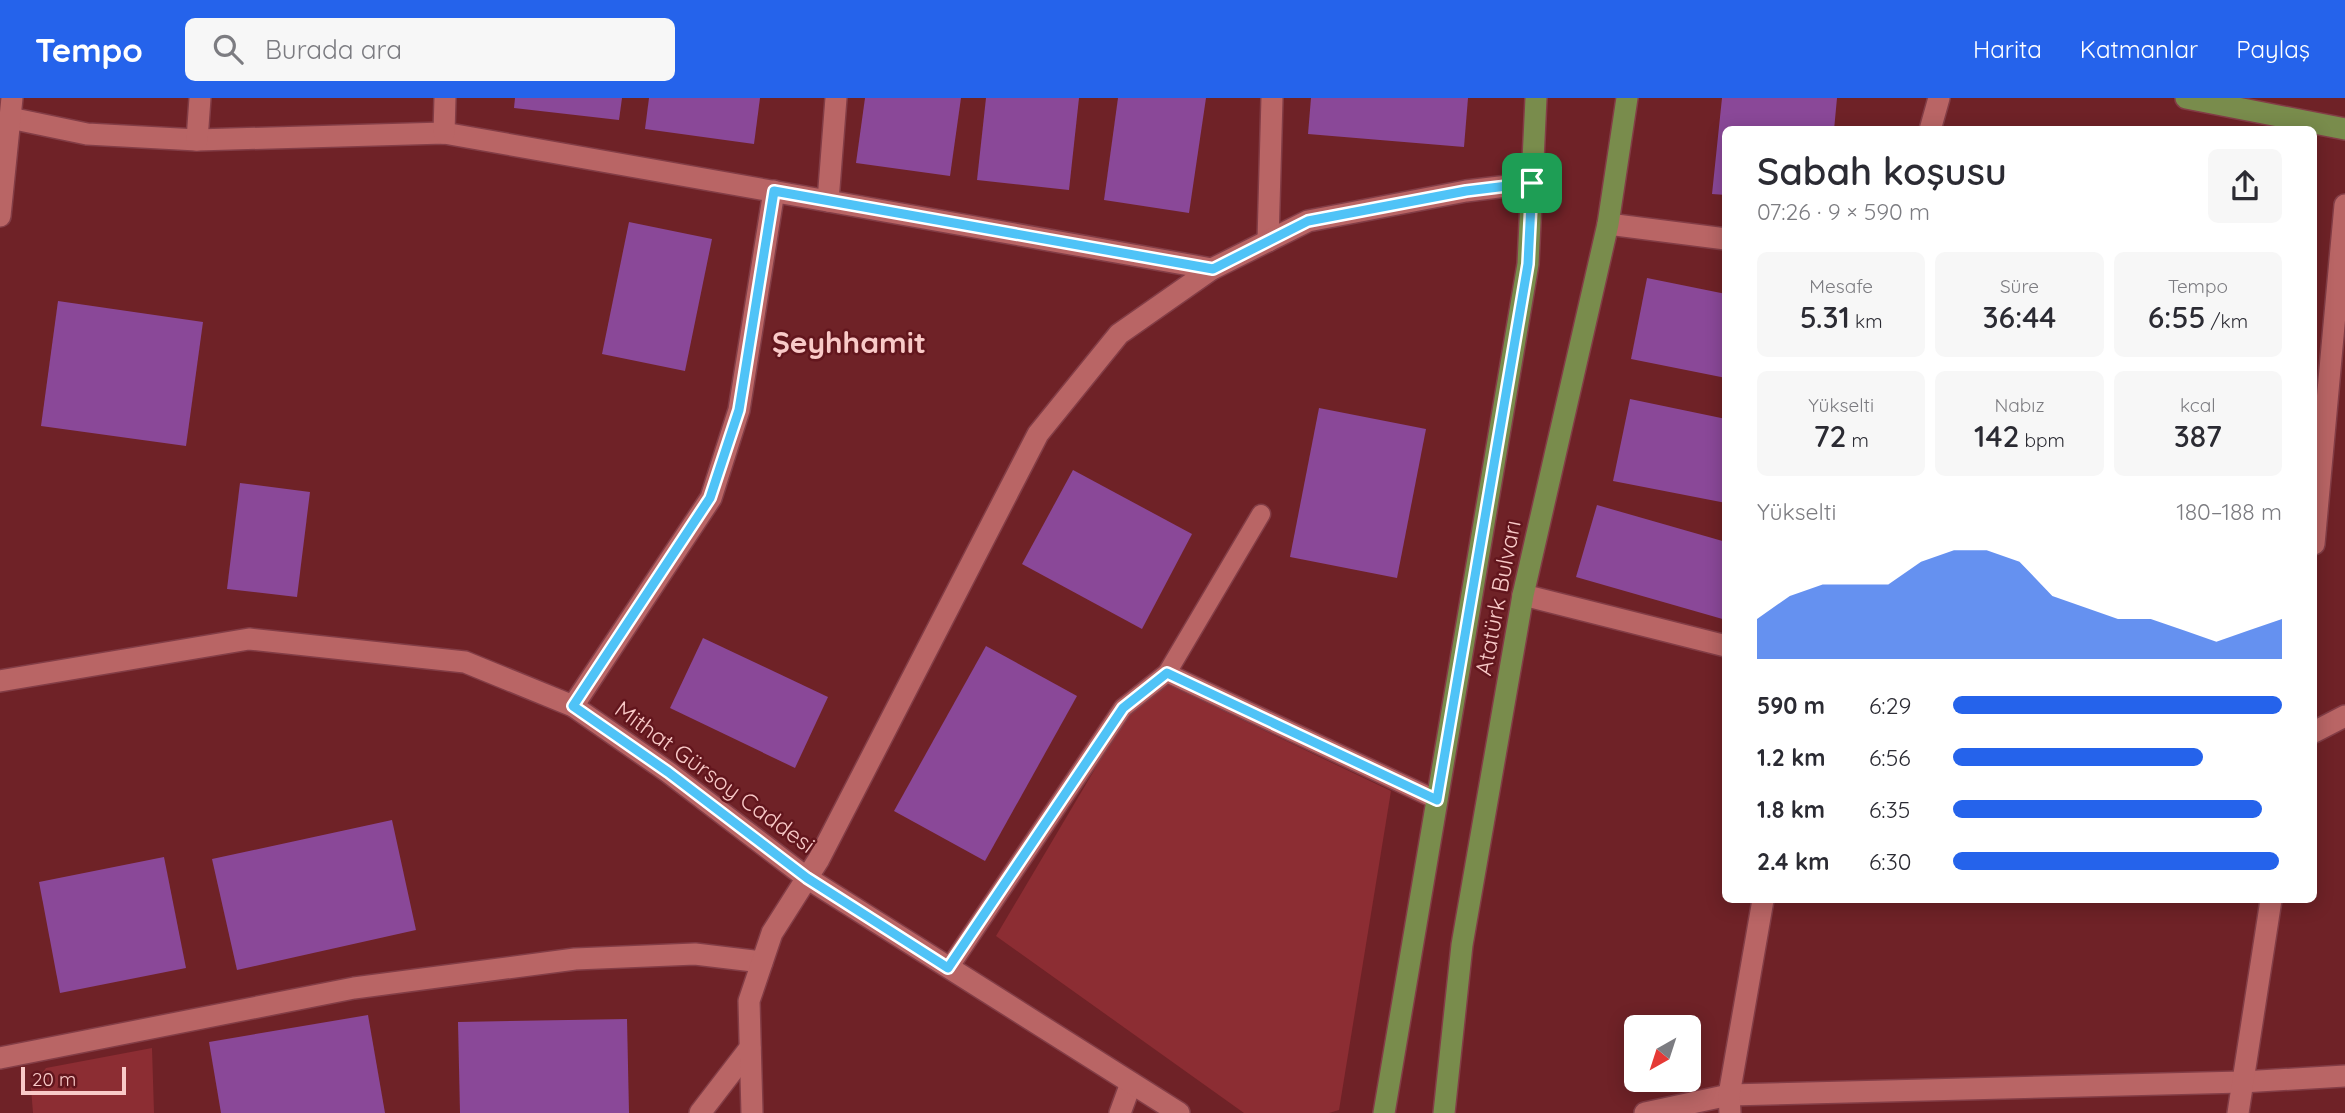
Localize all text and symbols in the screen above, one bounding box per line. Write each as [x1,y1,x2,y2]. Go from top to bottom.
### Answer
search box [185,18,675,81]
text: Tempo [35,29,143,70]
icon: search [209,30,247,68]
text: Burada ara [265,33,402,66]
text: Harita [1973,34,2042,64]
text: Katmanlar [2080,34,2198,64]
text: Paylaş [2236,34,2310,64]
text: Sabah koşusu [1757,147,2007,195]
button: share [2208,149,2282,223]
pin [1502,153,1562,213]
icon: arrive [1513,164,1551,202]
text: 07:26 · 9 × 590 m [1757,197,1930,226]
text: Mesafe [1809,274,1873,298]
text: Süre [2000,274,2039,298]
text: Tempo [2168,274,2228,298]
text: 5.31 [1800,298,1850,336]
text: 36:44 [1983,298,2056,336]
text: 6:55 [2148,298,2205,336]
text: km [1850,309,1883,333]
text: /km [2205,309,2248,333]
district label: Şeyhhamit [772,323,926,361]
text: Yükselti [1808,393,1874,417]
text: Nabız [1994,393,2045,417]
text: kcal [2180,393,2216,417]
text: 72 [1813,417,1846,455]
text: 142 [1974,417,2019,455]
text: 387 [2174,417,2222,455]
text: m [1846,428,1869,452]
text: bpm [2019,428,2065,452]
text: Yükselti [1757,497,1836,526]
text: 180–188 m [2176,497,2282,526]
street label: Atatürk Bulvarı [1468,518,1527,678]
text: 590 m [1757,691,1825,720]
text: 6:29 [1869,691,1911,720]
street label: Mithat Gürsoy Caddesi [610,694,821,859]
text: 1.2 km [1757,743,1826,772]
text: 6:56 [1869,743,1911,772]
text: 1.8 km [1757,795,1825,824]
text: 6:35 [1869,795,1910,824]
text: 2.4 km [1757,847,1829,876]
text: 6:30 [1869,847,1911,876]
north arrow [1624,1015,1701,1092]
map controls [1624,1015,1701,1092]
scale bar [21,1064,126,1096]
text: 20 m [32,1067,76,1091]

